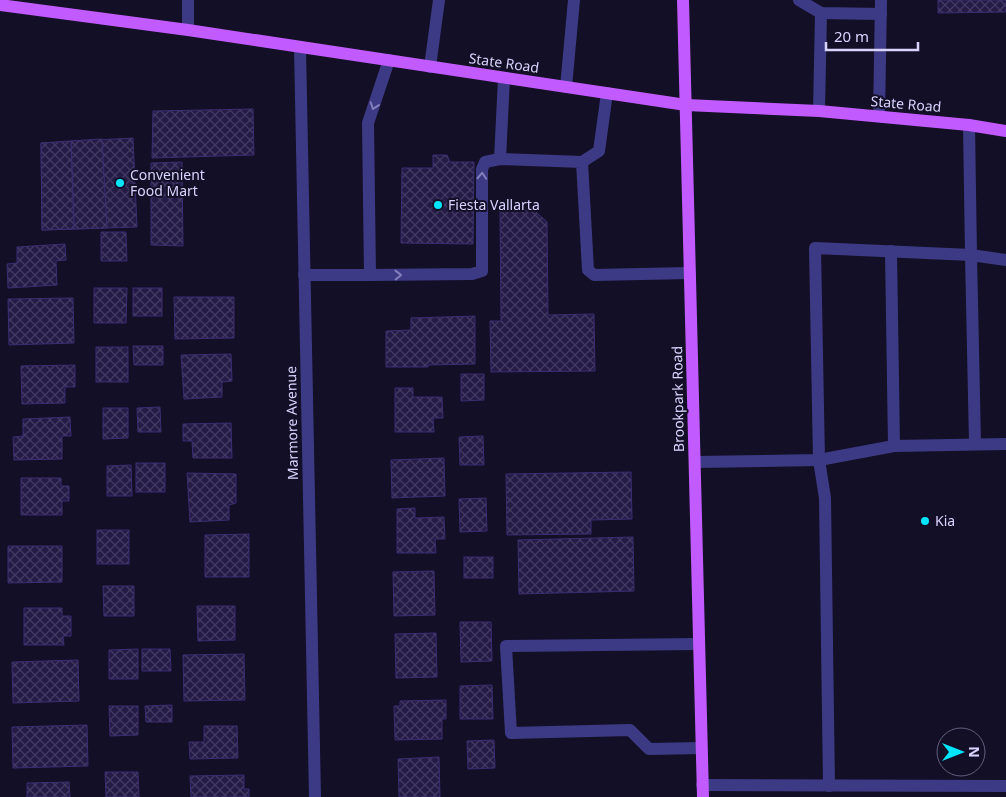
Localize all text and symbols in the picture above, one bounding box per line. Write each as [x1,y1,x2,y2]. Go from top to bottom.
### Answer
scale bar [826,20,918,52]
text: 20 m [834,26,869,46]
street label: State Road [468,48,540,77]
street label: State Road [870,91,942,116]
one-way arrow [369,102,379,110]
place label: Convenient Food Mart [130,165,205,200]
one-way arrow [477,171,488,179]
marker: Convenient Food Mart [114,177,126,189]
place label: Fiesta Vallarta [448,195,540,214]
marker: Fiesta Vallarta [432,199,444,211]
one-way arrow [394,269,402,280]
street label: Brookpark Road [667,346,688,452]
street label: Marmore Avenue [281,366,302,480]
place label: Kia [935,511,955,530]
marker: Kia [919,515,931,527]
north arrow [936,727,986,777]
text: N [965,746,984,758]

